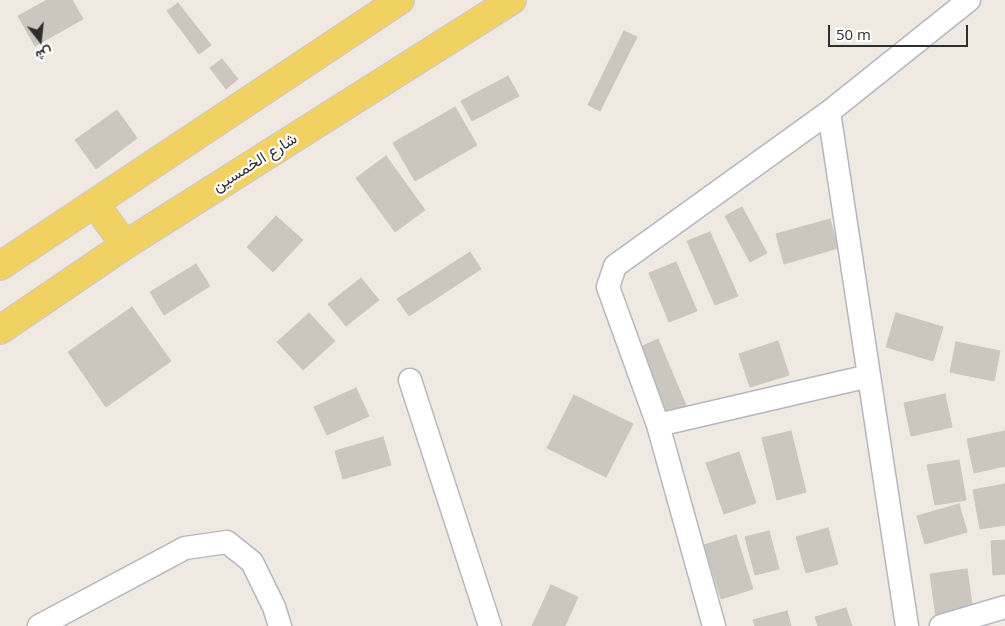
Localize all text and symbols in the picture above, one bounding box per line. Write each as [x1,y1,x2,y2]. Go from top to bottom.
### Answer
north arrow [15,15,65,65]
scale bar [830,15,970,47]
text: 50 m [836,24,871,44]
text: ش [34,43,55,66]
street label: شارع الخمسين [209,129,301,197]

